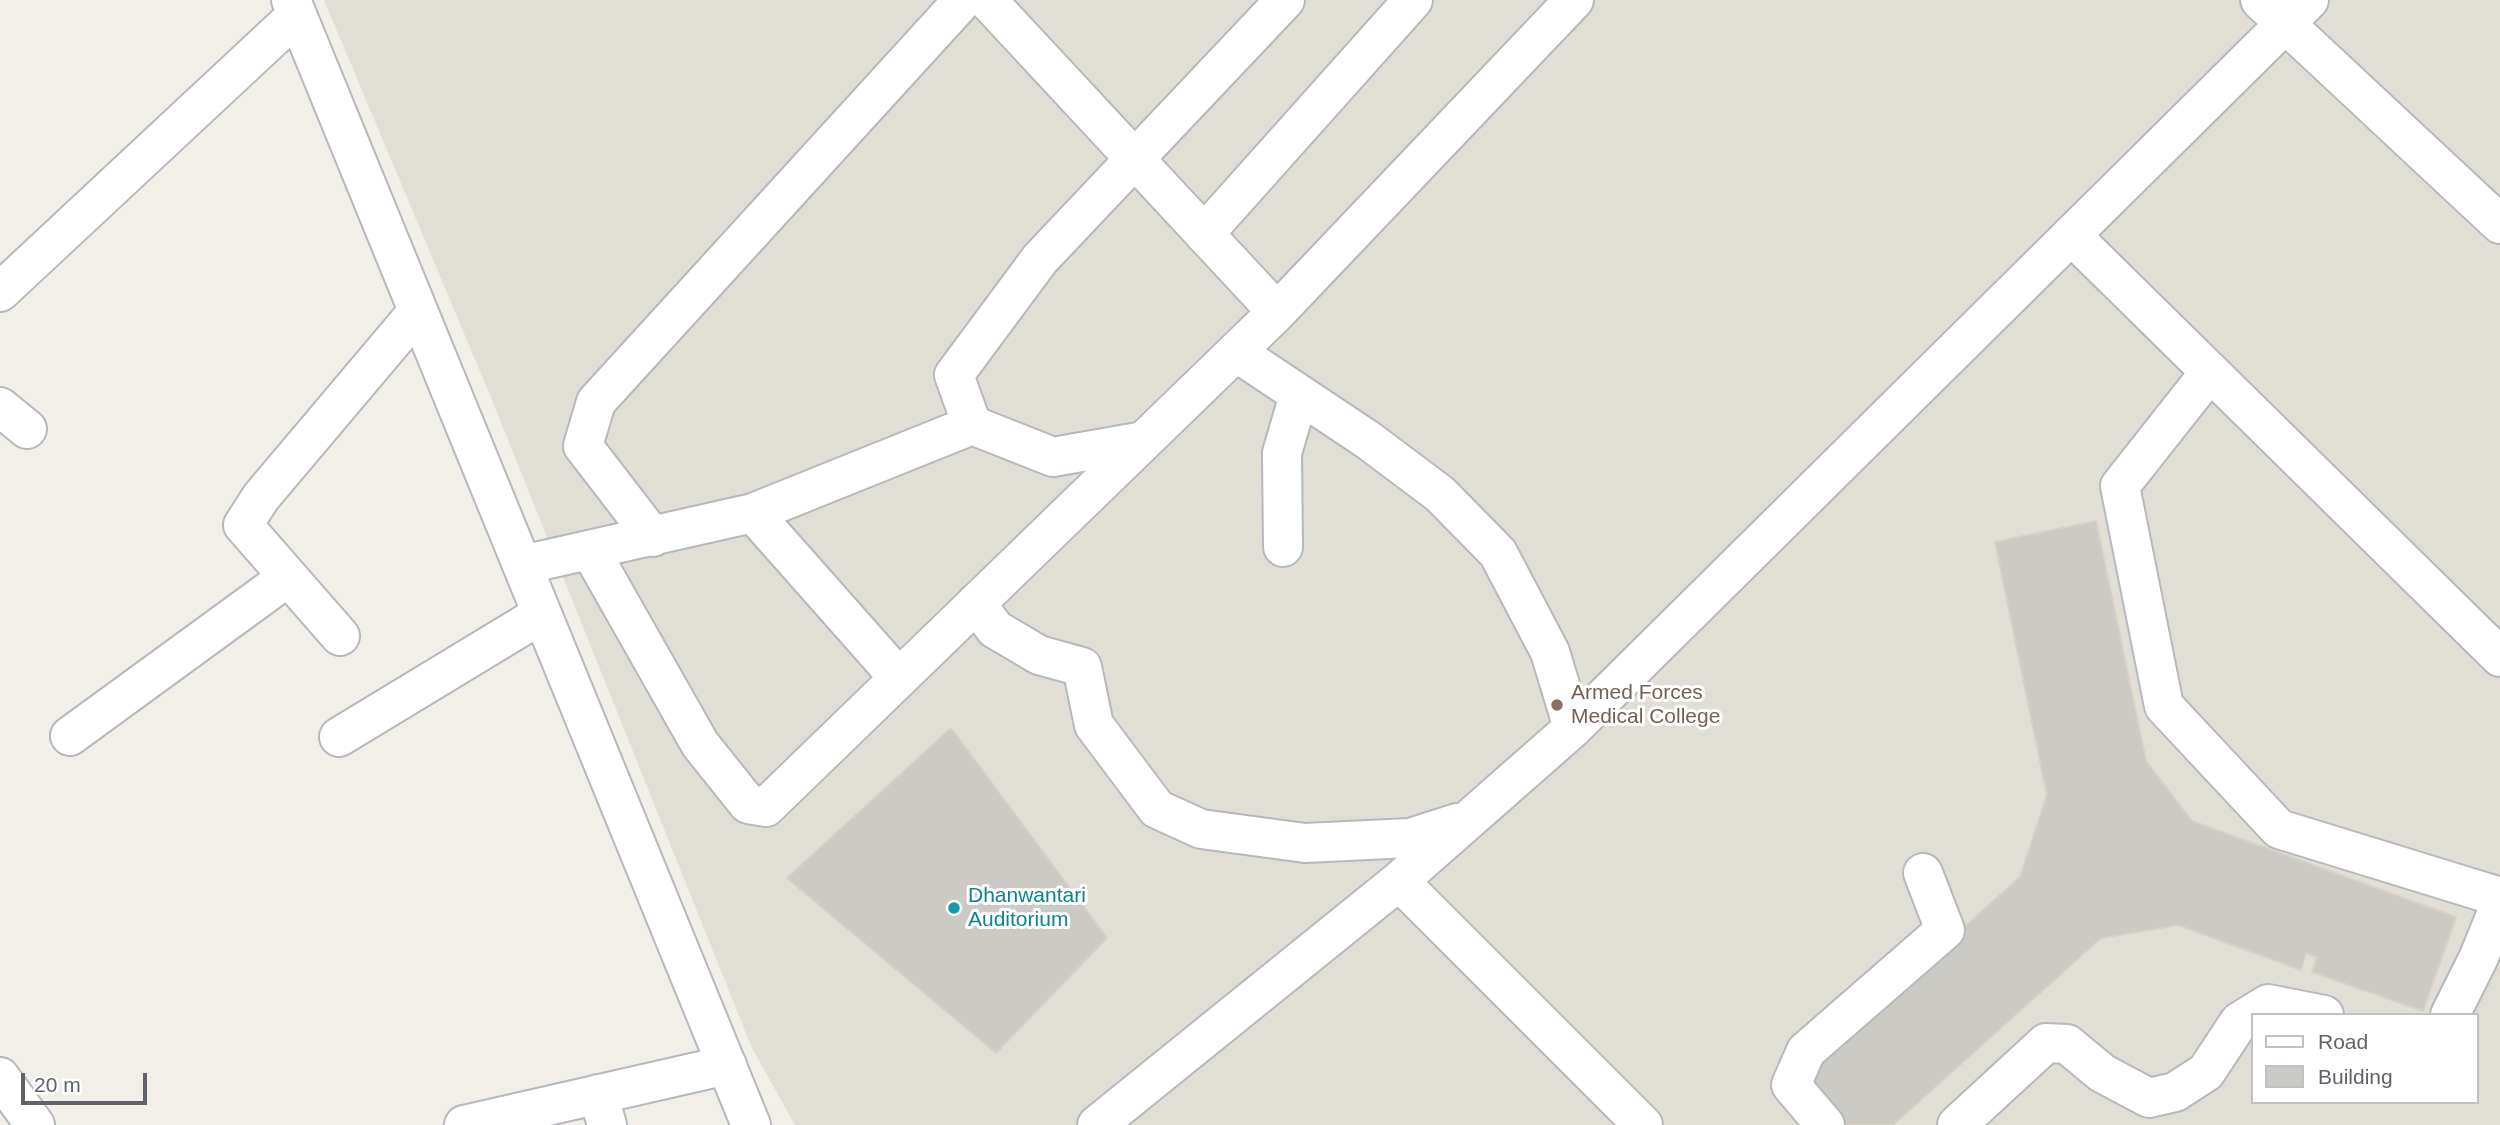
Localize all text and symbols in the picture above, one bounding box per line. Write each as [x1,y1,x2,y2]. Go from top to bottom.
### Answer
place label: Armed Forces Medical College [1571,680,1720,730]
marker: Armed Forces Medical College [1549,697,1565,713]
place label: Dhanwantari Auditorium [968,883,1086,933]
marker: Dhanwantari Auditorium [946,900,962,916]
legend [2252,1013,2479,1104]
text: Road [2318,1030,2368,1053]
scale bar [24,1058,150,1102]
text: Building [2318,1065,2393,1088]
text: 20 m [34,1073,81,1096]

